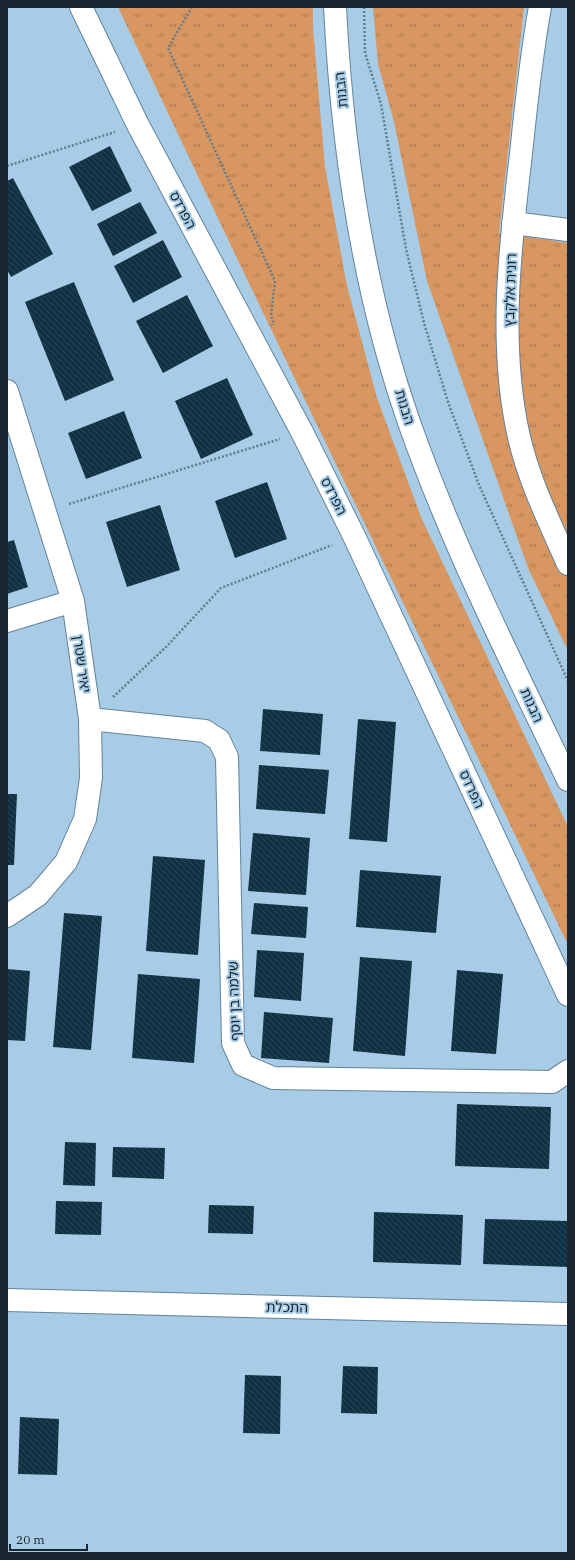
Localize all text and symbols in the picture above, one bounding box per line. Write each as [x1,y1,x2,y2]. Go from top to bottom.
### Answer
street label: הבנות [330,71,352,109]
street label: הפרדס [166,188,200,232]
street label: רונית אלקבץ [500,253,520,327]
street label: הבנות [391,387,419,427]
street label: הפרדס [317,474,351,518]
street label: יאיר שטרן [69,634,95,694]
street label: הבנות [516,685,548,725]
street label: הפרדס [455,767,489,811]
street label: שלמה בן יוסף [224,961,244,1041]
street label: התכלת [266,1298,308,1316]
scale bar [10,1526,87,1552]
text: 20 m [16,1532,45,1547]

